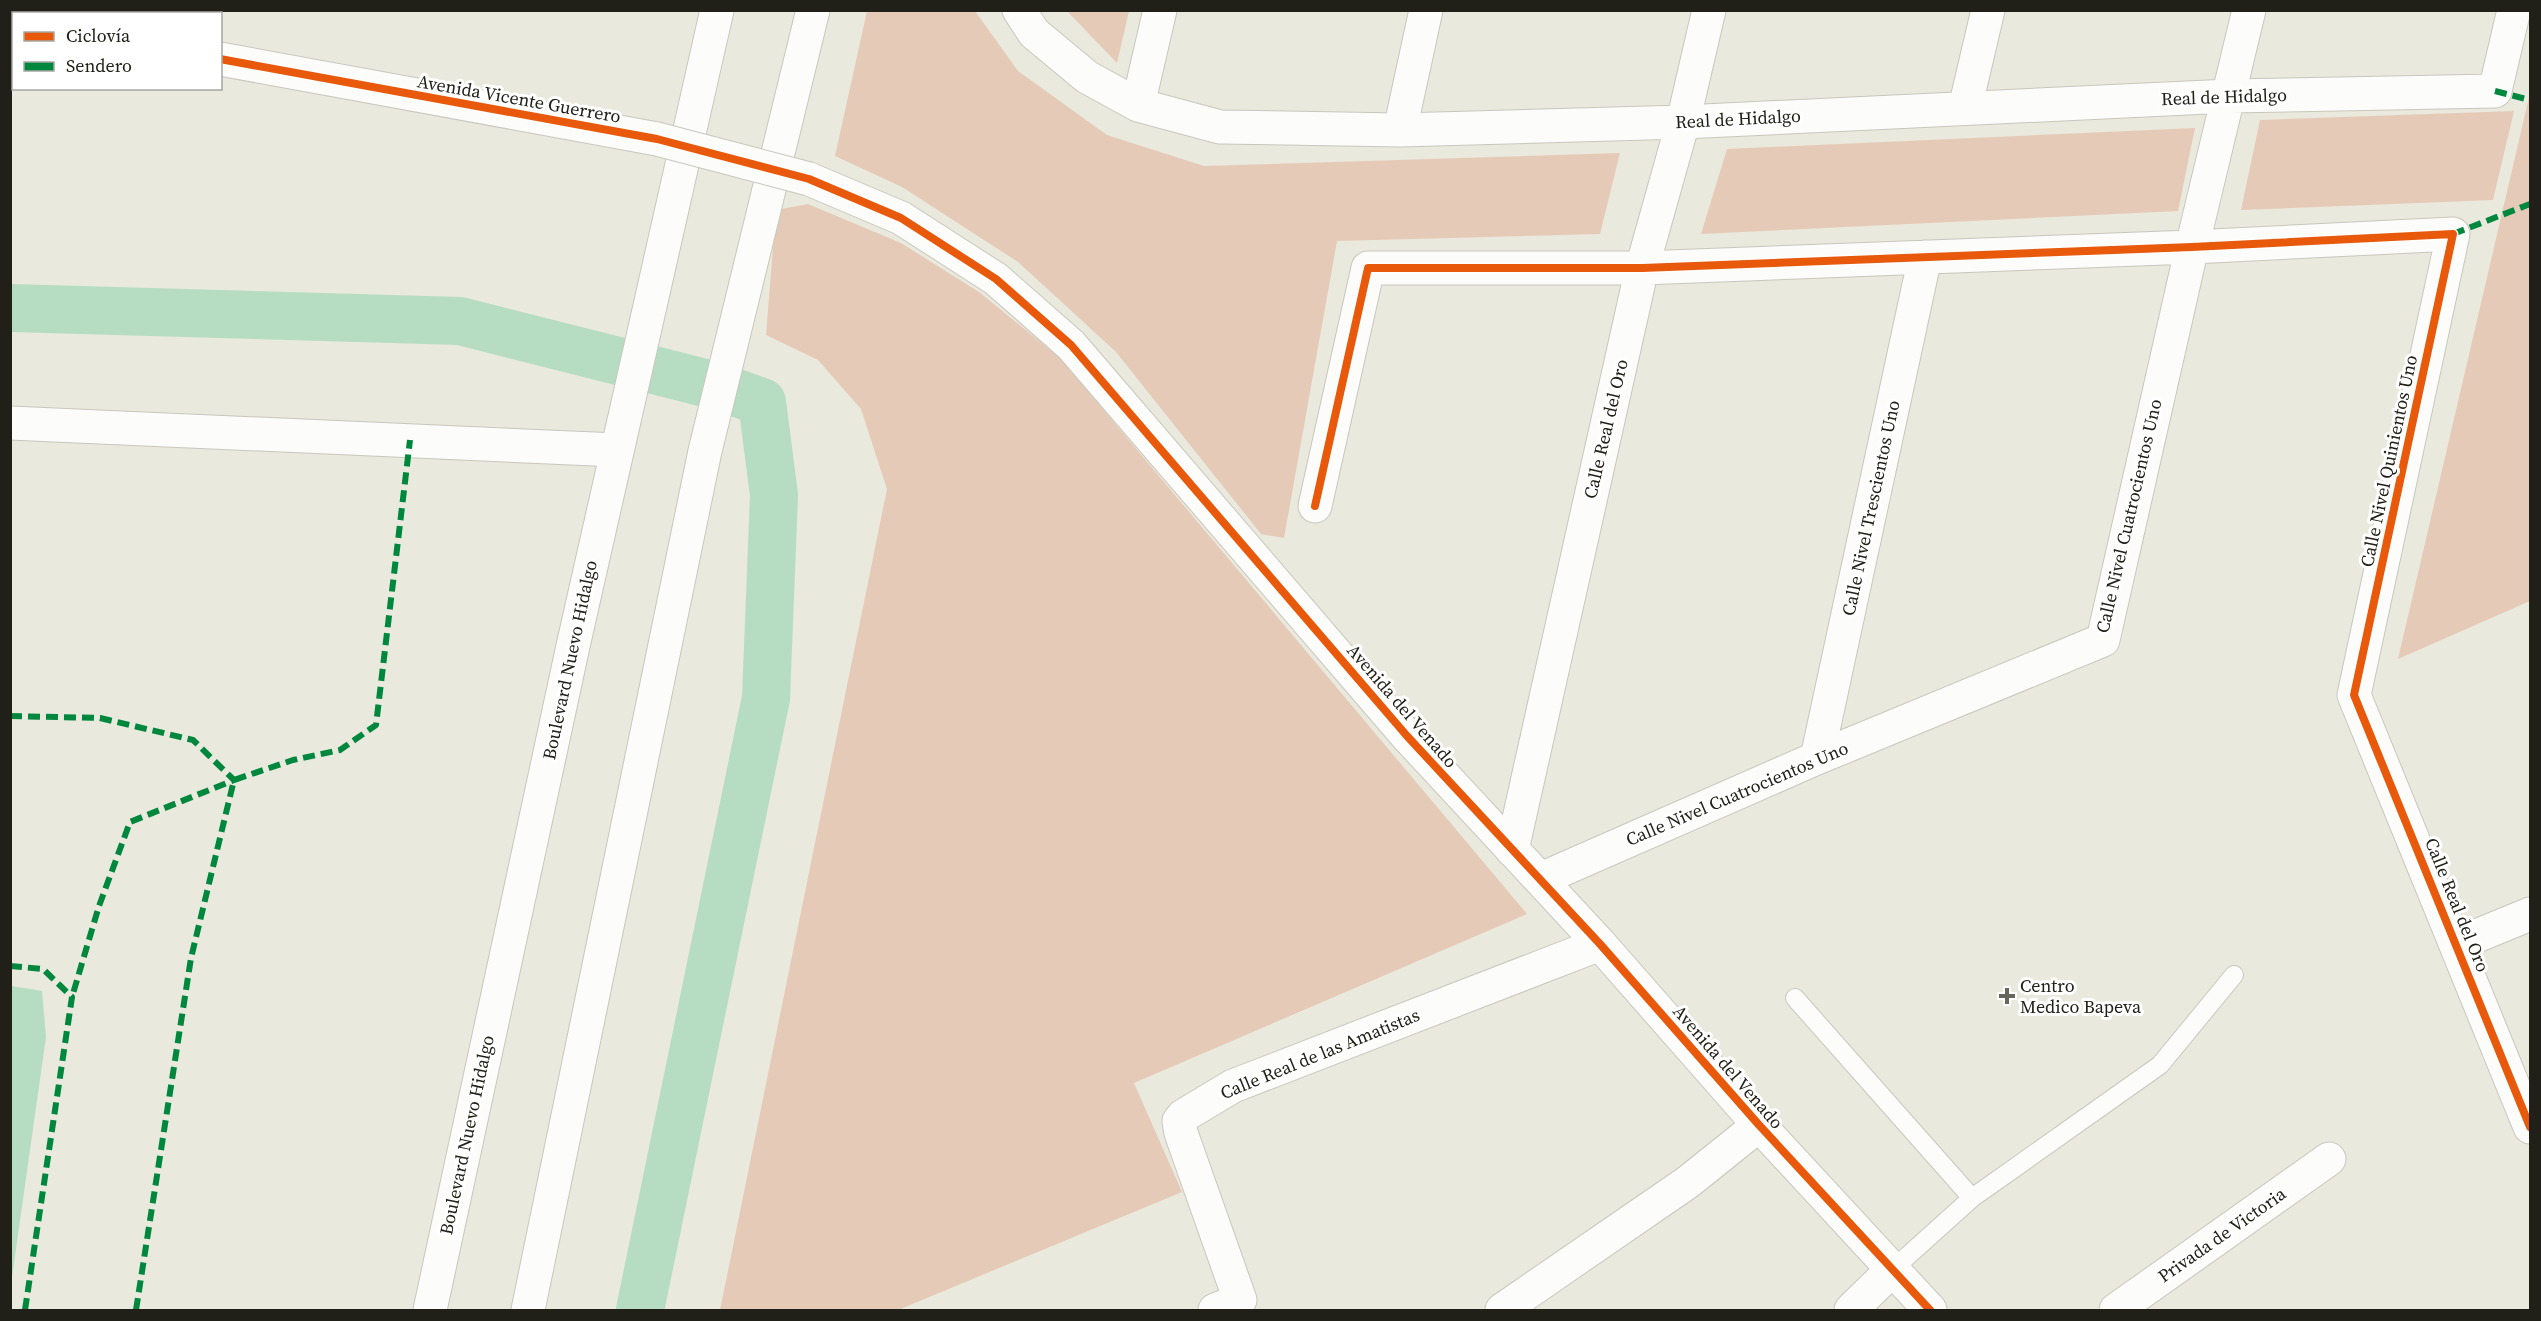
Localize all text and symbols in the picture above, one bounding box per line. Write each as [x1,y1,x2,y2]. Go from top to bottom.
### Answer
legend [12,12,222,90]
text: Ciclovía [66,23,131,48]
text: Sendero [66,53,132,78]
street label: Avenida Vicente Guerrero [415,68,623,129]
street label: Real de Hidalgo [2161,82,2287,111]
street label: Real de Hidalgo [1675,103,1802,134]
street label: Calle Nivel Quinientos Uno [2354,352,2423,569]
street label: Calle Real del Oro [1577,356,1634,501]
street label: Calle Nivel Cuatrocientos Uno [2089,396,2168,635]
street label: Calle Nivel Trescientos Uno [1835,398,1906,618]
street label: Boulevard Nuevo Hidalgo [536,558,603,762]
street label: Avenida del Venado [1341,638,1463,773]
street label: Calle Nivel Cuatrocientos Uno [1622,735,1852,852]
street label: Calle Real del Oro [2419,834,2496,976]
place label: Centro Medico Bapeva [2020,973,2142,1019]
marker: Centro Medico Bapeva [1998,987,2016,1005]
street label: Avenida del Venado [1667,999,1789,1134]
street label: Calle Real de las Amatistas [1216,1002,1423,1105]
street label: Boulevard Nuevo Hidalgo [433,1033,500,1237]
street label: Privada de Victoria [2153,1181,2291,1288]

